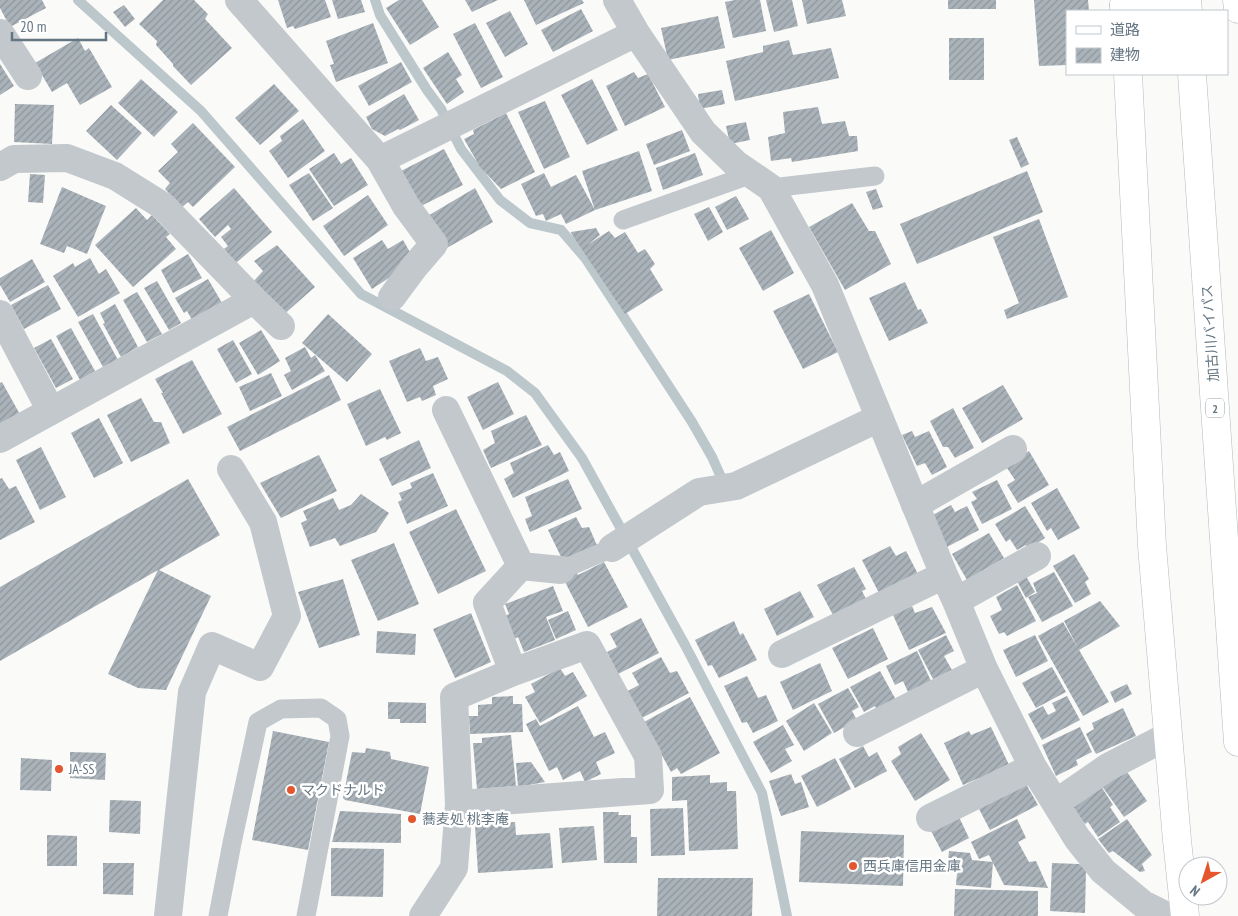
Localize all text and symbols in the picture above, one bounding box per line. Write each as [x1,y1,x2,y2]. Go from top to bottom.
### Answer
scale bar [12,10,106,42]
legend [1066,10,1228,75]
text: 20 m [20,17,46,36]
text: 道路 [1110,20,1140,39]
text: 建物 [1110,45,1140,64]
street label: 加古川バイパス [1198,284,1222,382]
road number: 2 [1206,398,1224,418]
place label: JA-SS [68,760,95,778]
marker: JA-SS [53,763,65,775]
place label: マクドナルド [301,781,385,799]
marker: マクドナルド [285,784,297,796]
place label: 蕎麦処 桃李庵 [422,810,509,828]
marker: 蕎麦処 桃李庵 [406,813,418,825]
north arrow [1178,856,1228,906]
place label: 西兵庫信用金庫 [863,857,961,875]
marker: 西兵庫信用金庫 [847,860,859,872]
text: N [1186,882,1203,900]

